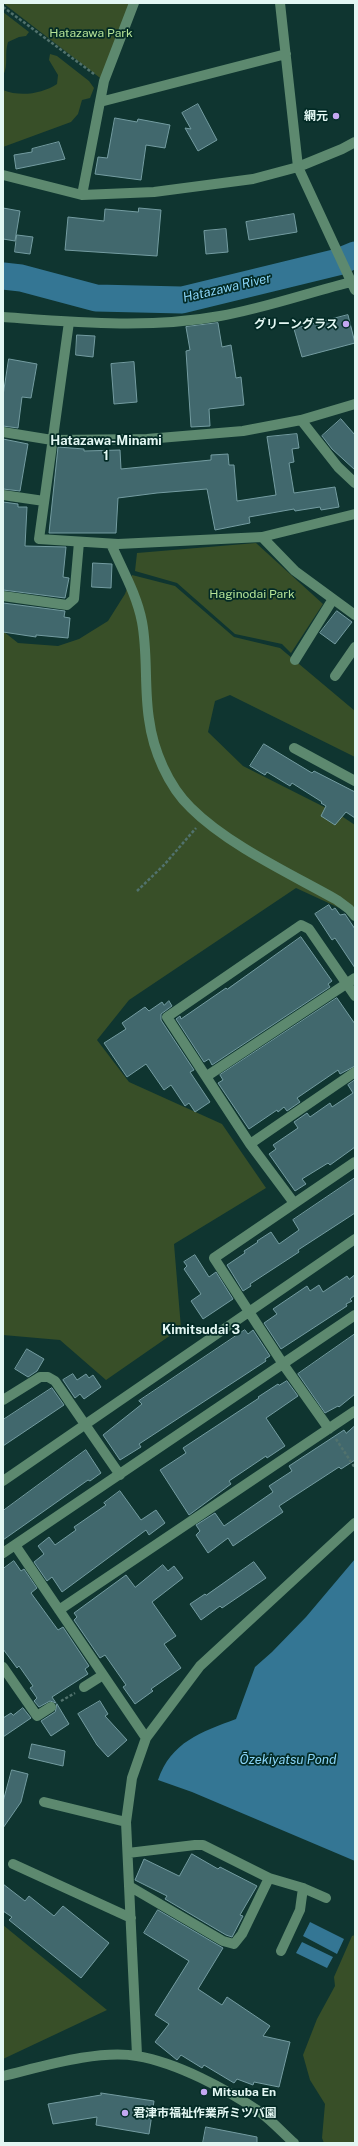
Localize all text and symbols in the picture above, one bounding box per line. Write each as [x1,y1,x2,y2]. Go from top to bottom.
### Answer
park label: Hatazawa Park [49,26,133,40]
place label: 網元 [304,109,328,123]
marker: 網元 [331,111,341,121]
water label: Hatazawa River [181,270,273,306]
place label: グリーングラス [254,317,338,331]
marker: グリーングラス [341,319,351,329]
district label: Hatazawa-Minami 1 [50,433,162,464]
park label: Haginodai Park [209,587,295,601]
district label: Kimitsudai 3 [162,1322,240,1338]
water label: Ōzekiyatsu Pond [240,1752,336,1768]
place label: Mitsuba En [212,2085,276,2099]
marker: Mitsuba En [199,2087,209,2097]
place label: 君津市福祉作業所ミツバ園 [133,2106,277,2120]
marker: 君津市福祉作業所ミツバ園 [120,2108,130,2118]

